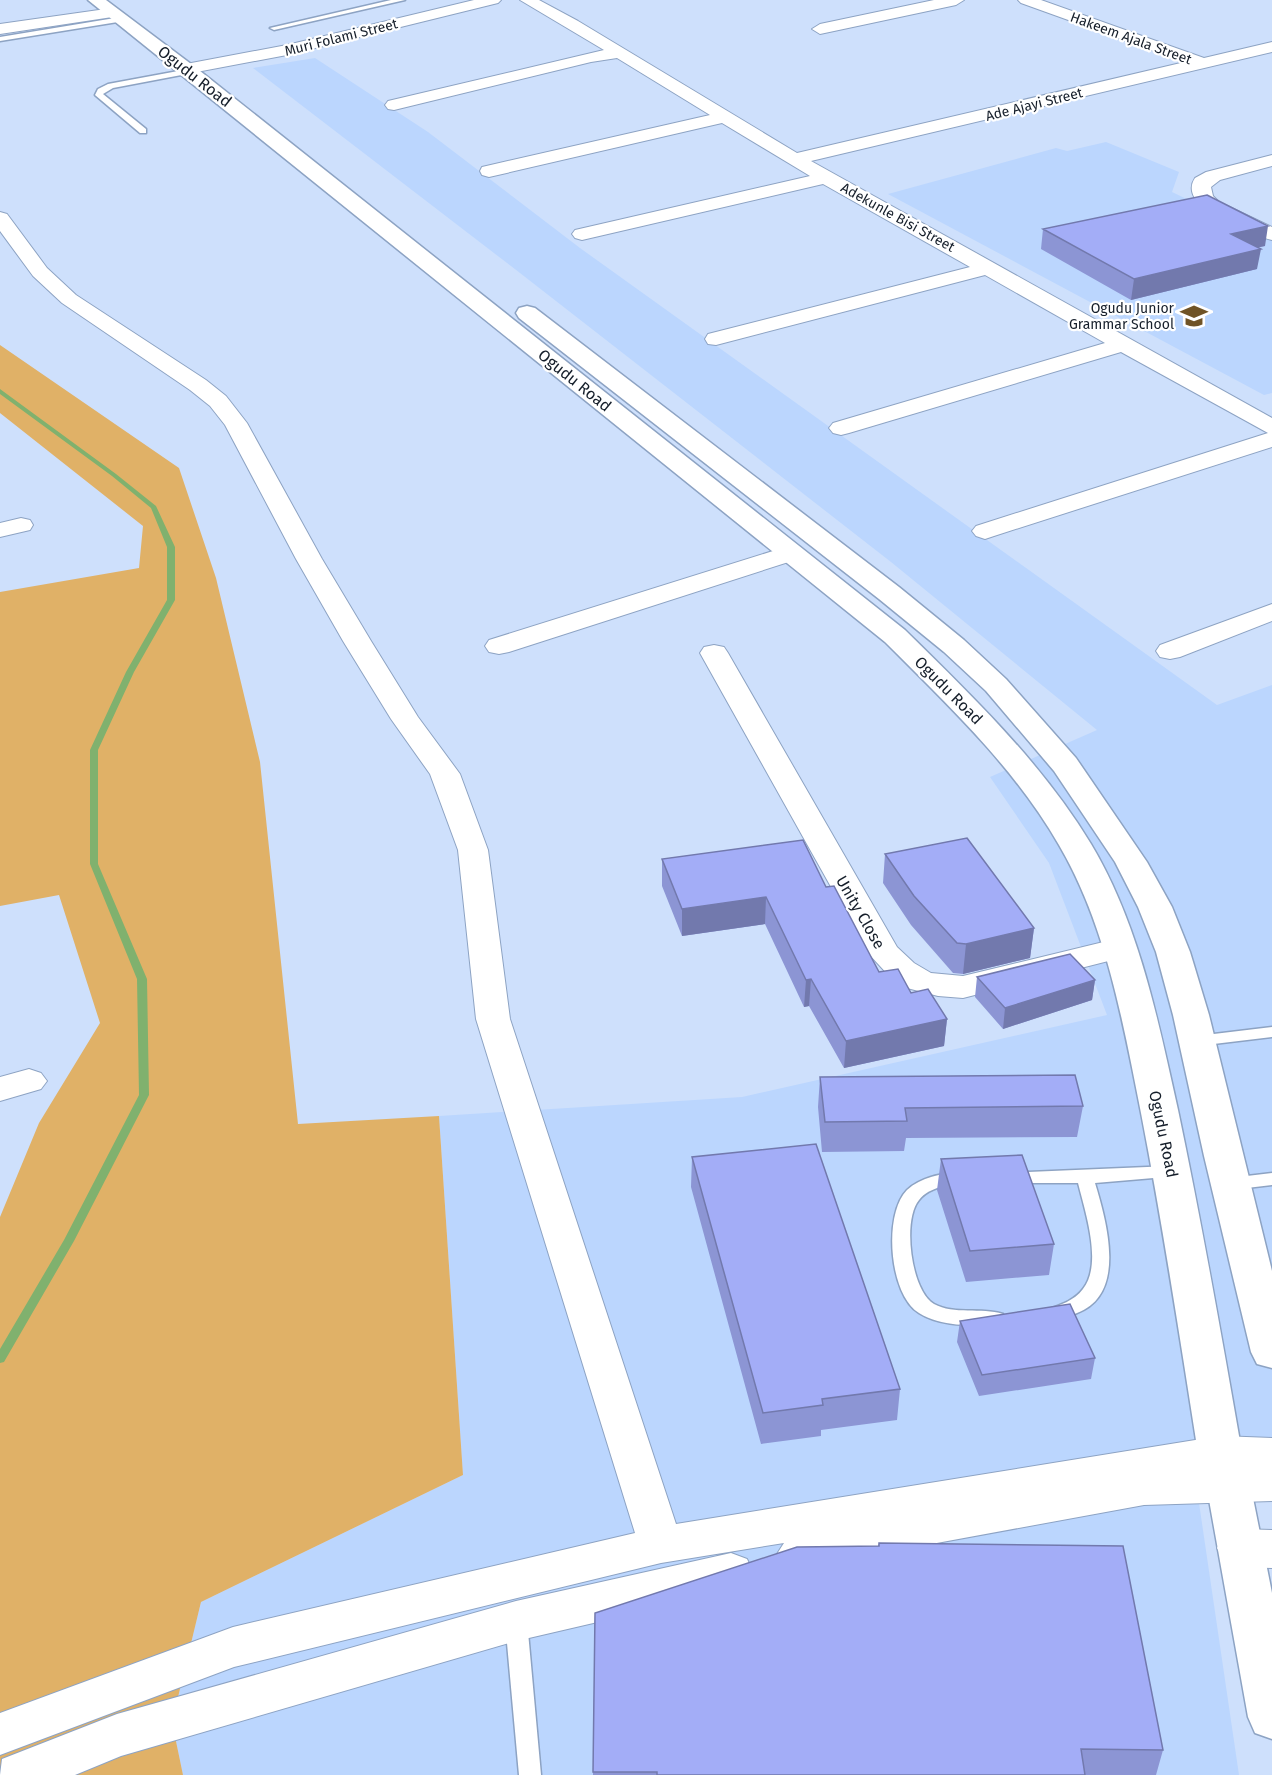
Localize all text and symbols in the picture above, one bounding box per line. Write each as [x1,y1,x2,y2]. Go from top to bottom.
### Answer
street label: Hakeem Ajala Street [1068,9,1195,69]
street label: Muri Folami Street [283,15,400,60]
street label: Ogudu Road [154,42,235,111]
street label: Ade Ajayi Street [984,84,1085,125]
street label: Adekunle Bisi Street [838,179,958,256]
place label: Ogudu Junior Grammar School [1069,300,1175,333]
school or university icon: Ogudu Junior Grammar School [1179,301,1209,331]
street label: Ogudu Road [534,345,615,416]
street label: Ogudu Road [911,652,987,728]
street label: Unity Close [832,872,889,952]
street label: Ogudu Road [1145,1089,1182,1179]

